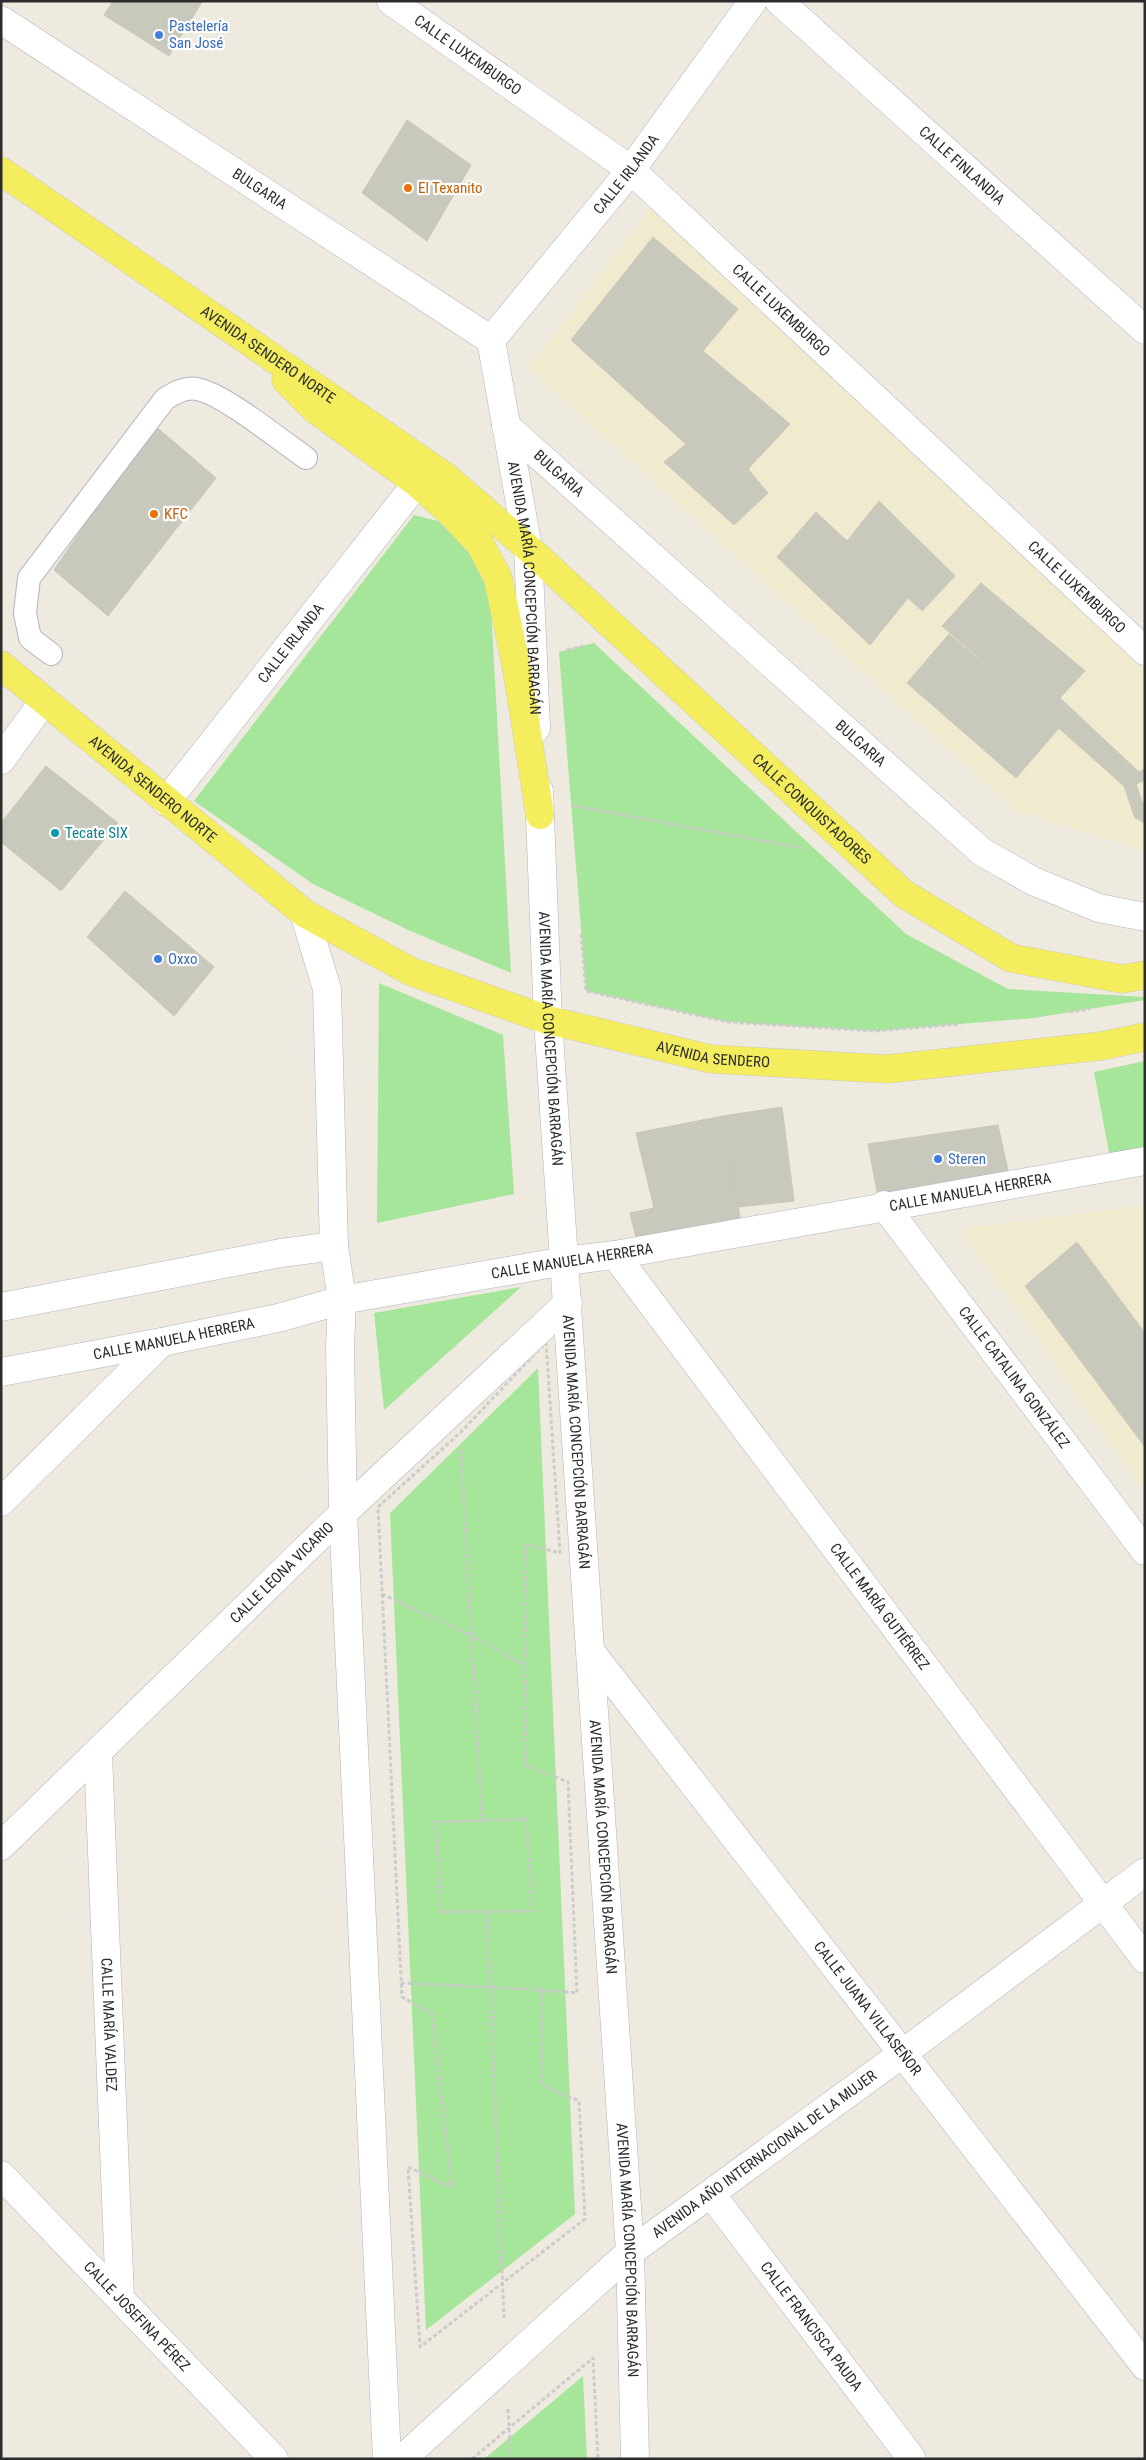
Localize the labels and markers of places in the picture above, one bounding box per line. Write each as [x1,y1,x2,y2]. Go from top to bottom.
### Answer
place label: Pastelería San José [169,17,229,52]
marker: Pastelería San José [153,29,165,41]
place label: El Texanito [418,179,482,197]
marker: El Texanito [402,182,414,194]
place label: KFC [164,505,188,523]
marker: KFC [148,508,160,520]
place label: Tecate SIX [65,824,128,842]
marker: Tecate SIX [49,827,61,839]
place label: Oxxo [168,950,198,968]
marker: Oxxo [152,953,164,965]
place label: Steren [948,1150,986,1168]
marker: Steren [932,1153,944,1165]

